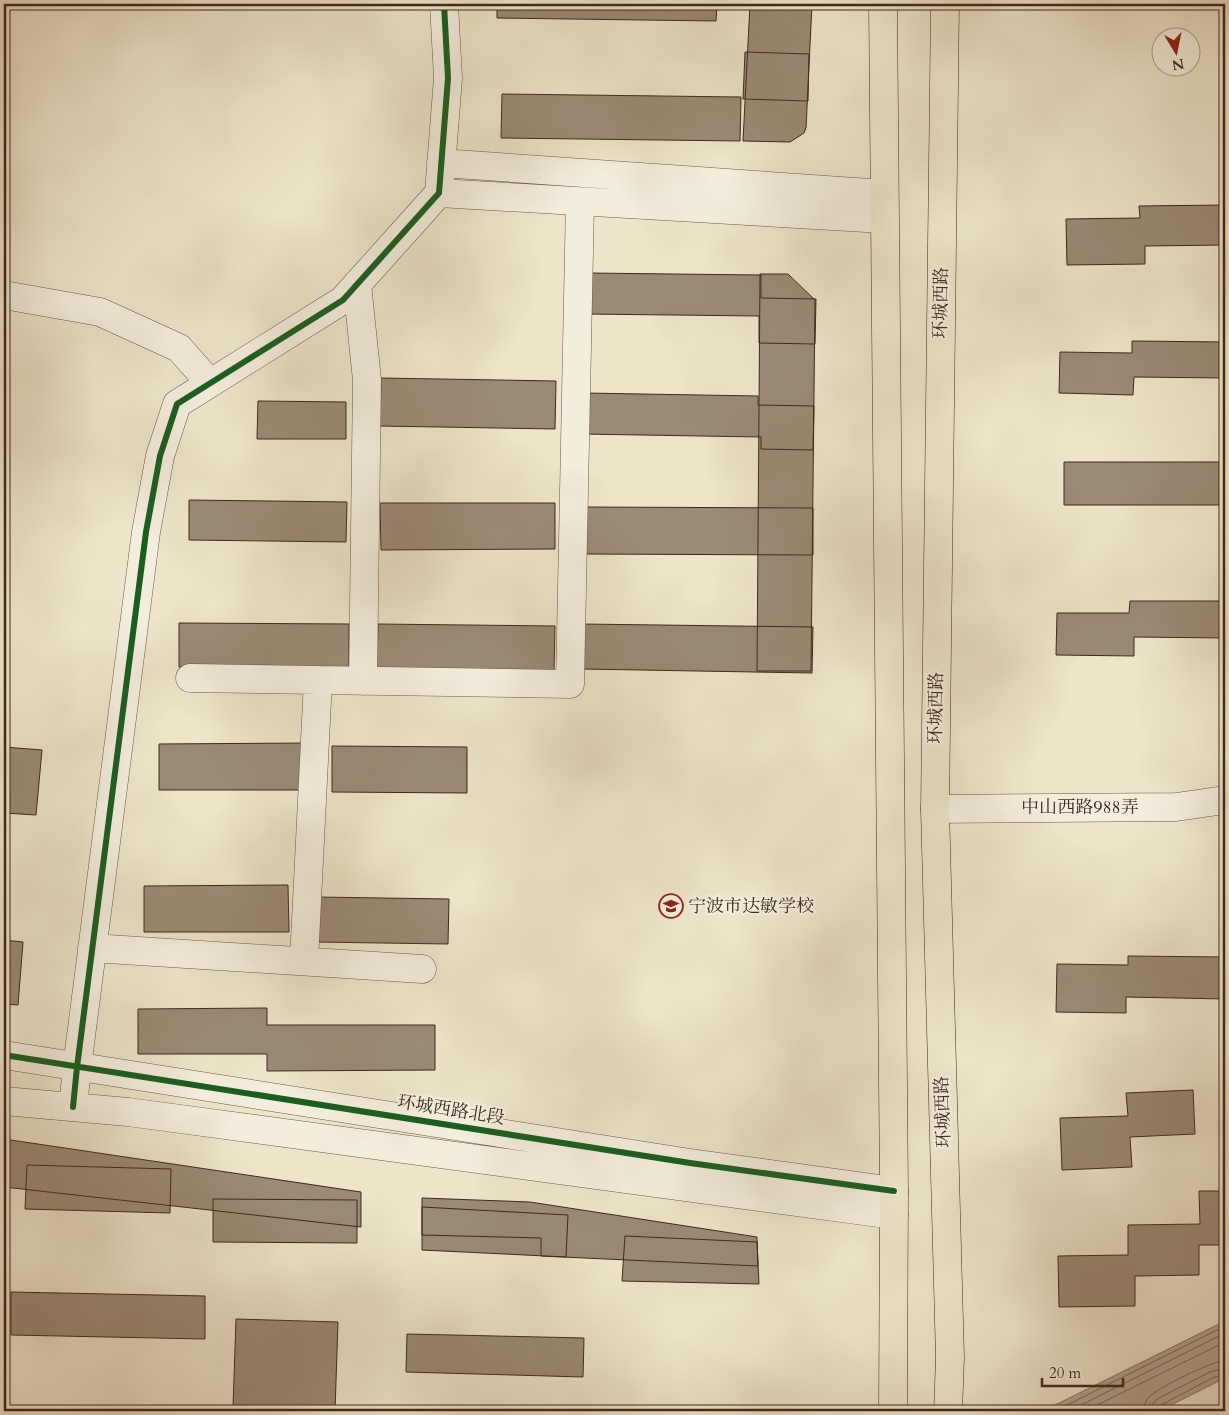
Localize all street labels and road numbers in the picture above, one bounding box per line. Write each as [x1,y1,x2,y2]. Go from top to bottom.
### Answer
street label: 环城西路 [928,267,954,339]
street label: 环城西路 [923,672,949,744]
street label: 中山西路988弄 [1021,795,1139,820]
street label: 环城西路 [929,1076,957,1148]
street label: 环城西路北段 [396,1089,506,1131]

